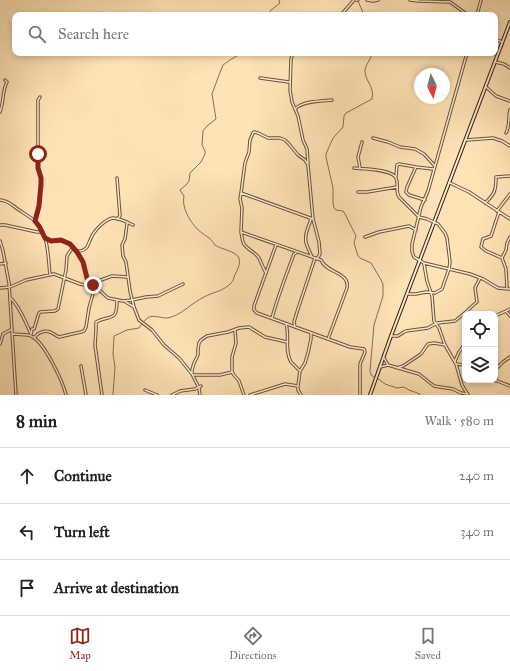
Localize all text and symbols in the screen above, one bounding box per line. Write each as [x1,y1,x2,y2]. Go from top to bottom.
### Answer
search box [12,12,498,56]
icon: search [26,23,48,45]
text: Search here [58,25,129,43]
north arrow [414,68,450,104]
route start [29,145,47,163]
route end [84,276,102,294]
map controls [462,311,498,383]
button: locate [462,311,498,347]
button: layers [462,347,498,383]
text: 8 min [16,411,57,432]
text: Walk · 580 m [425,413,494,429]
icon: ahead [16,465,38,487]
text: Continue [54,467,112,485]
text: 240 m [459,468,494,484]
icon: left [16,521,38,543]
text: Turn left [54,523,110,541]
text: 340 m [460,524,494,540]
icon: arrive [16,577,38,599]
text: Arrive at destination [54,579,179,597]
tab: Map [69,625,91,662]
tab: Directions [229,625,277,662]
tab: Saved [415,625,441,662]

